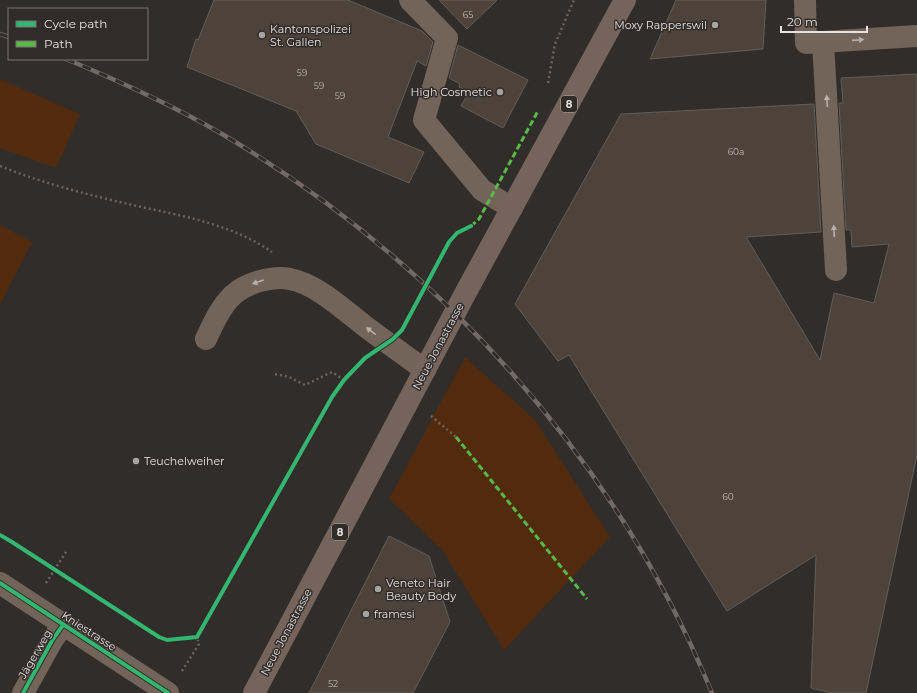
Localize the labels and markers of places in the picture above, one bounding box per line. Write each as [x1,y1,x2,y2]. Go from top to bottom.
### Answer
place label: Moxy Rapperswil [614,18,707,32]
marker: Moxy Rapperswil [710,20,720,30]
place label: Kantonspolizei St. Gallen [270,22,351,49]
marker: Kantonspolizei St. Gallen [257,30,267,40]
place label: High Cosmetic [410,85,492,99]
marker: High Cosmetic [495,87,505,97]
place label: Teuchelweiher [144,454,225,468]
marker: Teuchelweiher [131,456,141,466]
place label: Veneto Hair Beauty Body [386,576,456,603]
marker: Veneto Hair Beauty Body [373,584,383,594]
place label: framesi [374,607,415,621]
marker: framesi [361,609,371,619]

